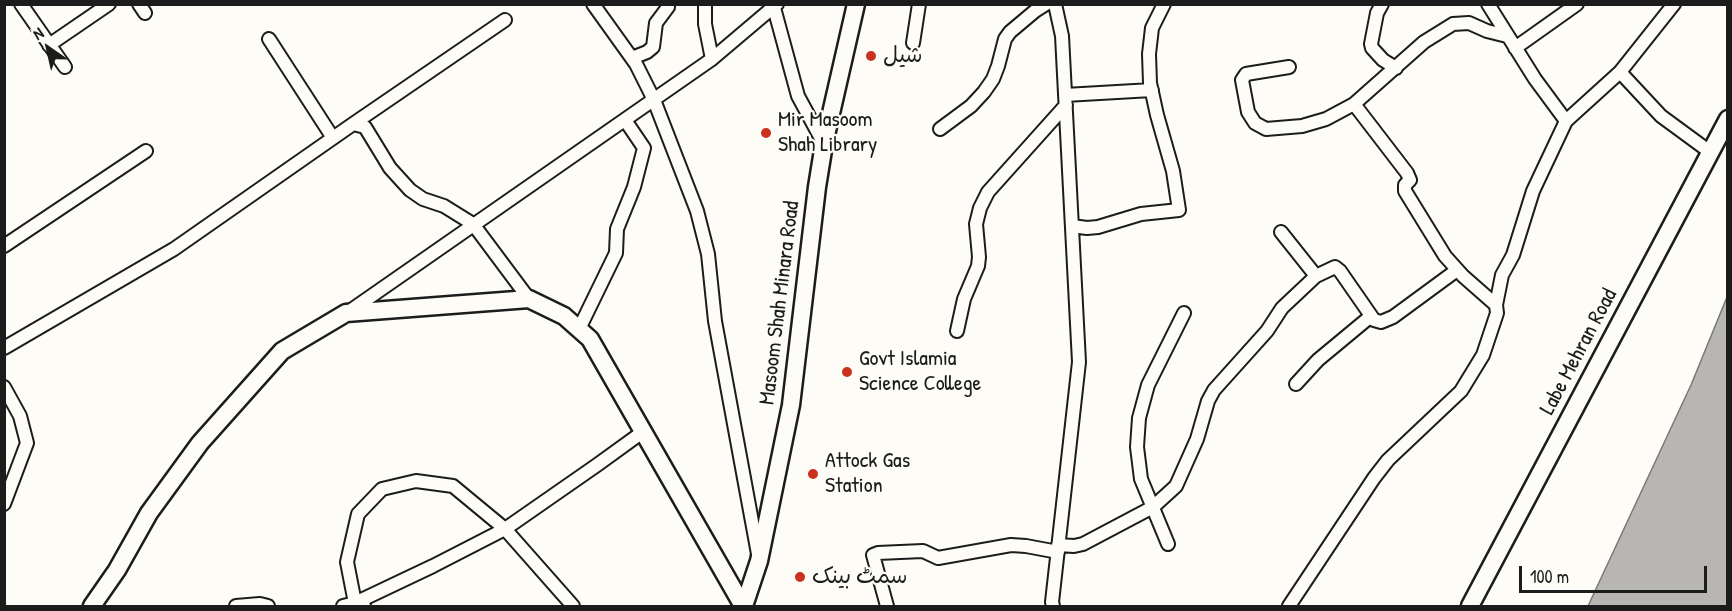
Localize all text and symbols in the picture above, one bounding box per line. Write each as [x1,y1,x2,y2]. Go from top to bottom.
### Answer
north arrow [18,18,78,78]
text: N [28,22,48,45]
place label: شیل [883,43,923,69]
marker: شیل [864,49,878,63]
place label: Mir Masoom Shah Library [778,107,877,158]
marker: Mir Masoom Shah Library [759,126,773,140]
street label: Masoom Shah Minara Road [754,200,806,406]
street label: Labe Mehran Road [1535,284,1623,420]
place label: Govt Islamia Science College [859,346,981,398]
marker: Govt Islamia Science College [840,365,854,379]
place label: Attock Gas Station [825,448,910,500]
marker: Attock Gas Station [806,467,820,481]
scale bar [1522,554,1710,592]
place label: سمٹ بینک [812,564,908,590]
text: 100 m [1530,564,1569,589]
marker: سمٹ بینک [793,570,807,584]

